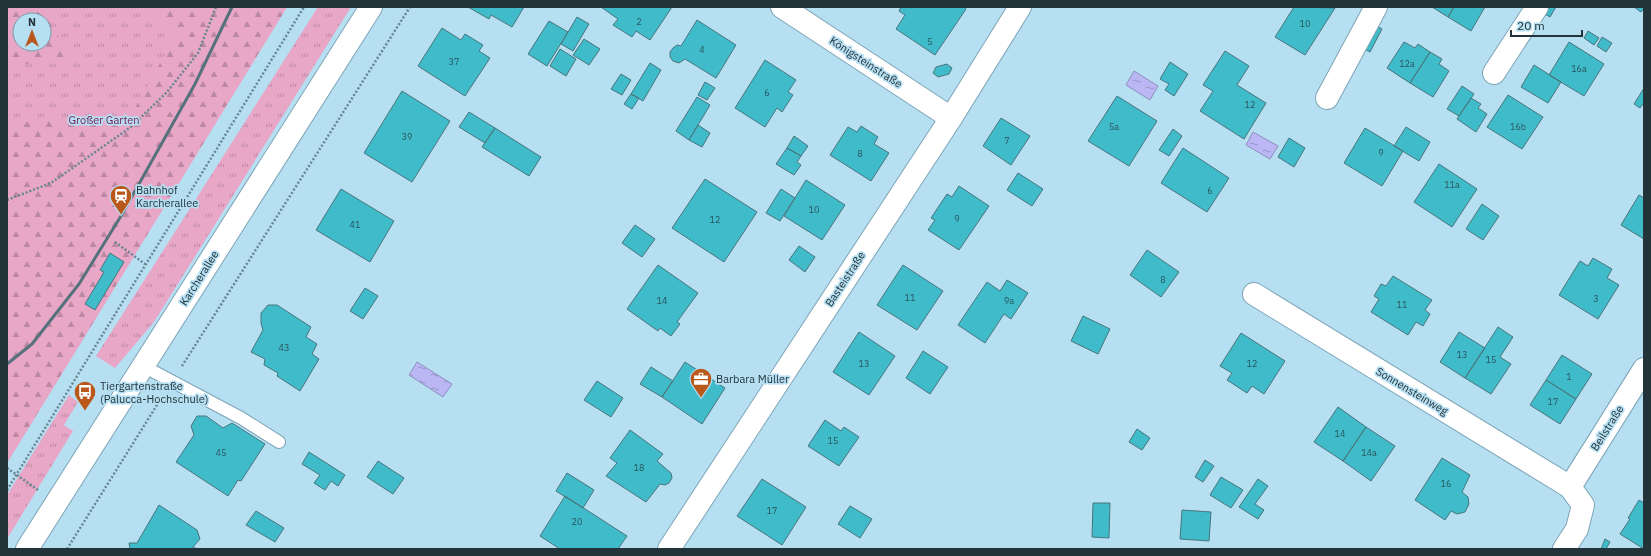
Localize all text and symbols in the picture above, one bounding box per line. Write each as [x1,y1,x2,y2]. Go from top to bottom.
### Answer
north arrow [12,12,52,52]
scale bar [1511,12,1582,38]
text: N [28,15,36,29]
house number: 2 [636,16,642,27]
house number: 10 [1300,18,1310,29]
text: 20 m [1517,18,1545,33]
street label: Königsteinstraße [827,33,905,91]
house number: 5 [927,36,933,47]
house number: 4 [699,44,705,55]
house number: 37 [449,56,459,67]
house number: 12a [1399,58,1415,69]
house number: 16a [1571,63,1587,74]
house number: 6 [764,87,770,98]
house number: 12 [1245,99,1255,110]
park label: Großer Garten [68,113,140,127]
house number: 5a [1109,121,1119,132]
house number: 16b [1510,121,1526,132]
house number: 39 [402,131,412,142]
house number: 7 [1004,135,1010,146]
house number: 9 [1378,147,1384,158]
house number: 8 [857,148,863,159]
house number: 11a [1444,179,1460,190]
station icon: Bahnhof Karcherallee [108,183,134,216]
place label: Bahnhof Karcherallee [136,183,198,210]
house number: 6 [1207,185,1213,196]
house number: 10 [809,204,819,215]
house number: 9 [954,213,960,224]
house number: 12 [710,214,720,225]
house number: 41 [350,219,360,230]
street label: Karcherallee [177,248,221,308]
street label: Basteistraße [822,249,868,309]
house number: 8 [1160,274,1166,285]
house number: 11 [905,292,915,303]
house number: 3 [1593,293,1599,304]
house number: 14 [657,295,667,306]
house number: 9a [1004,295,1014,306]
house number: 11 [1397,299,1407,310]
house number: 43 [279,342,289,353]
house number: 13 [1457,349,1467,360]
house number: 15 [1486,354,1496,365]
house number: 13 [859,358,869,369]
house number: 12 [1247,358,1257,369]
street label: Sonnensteinweg [1373,364,1451,418]
office icon: Barbara Müller [688,366,714,399]
house number: 1 [1566,371,1572,382]
place label: Barbara Müller [716,372,789,386]
bus stop icon: Tiergartenstraße (Palucca-Hochschule) [72,379,98,412]
place label: Tiergartenstraße (Palucca-Hochschule) [100,379,208,406]
house number: 17 [1548,396,1558,407]
street label: Beilstraße [1588,403,1626,453]
house number: 14 [1335,428,1345,439]
house number: 15 [828,435,838,446]
house number: 45 [216,447,226,458]
house number: 14a [1361,447,1377,458]
house number: 18 [634,462,644,473]
house number: 16 [1441,478,1451,489]
house number: 17 [767,505,777,516]
house number: 20 [572,516,582,527]

